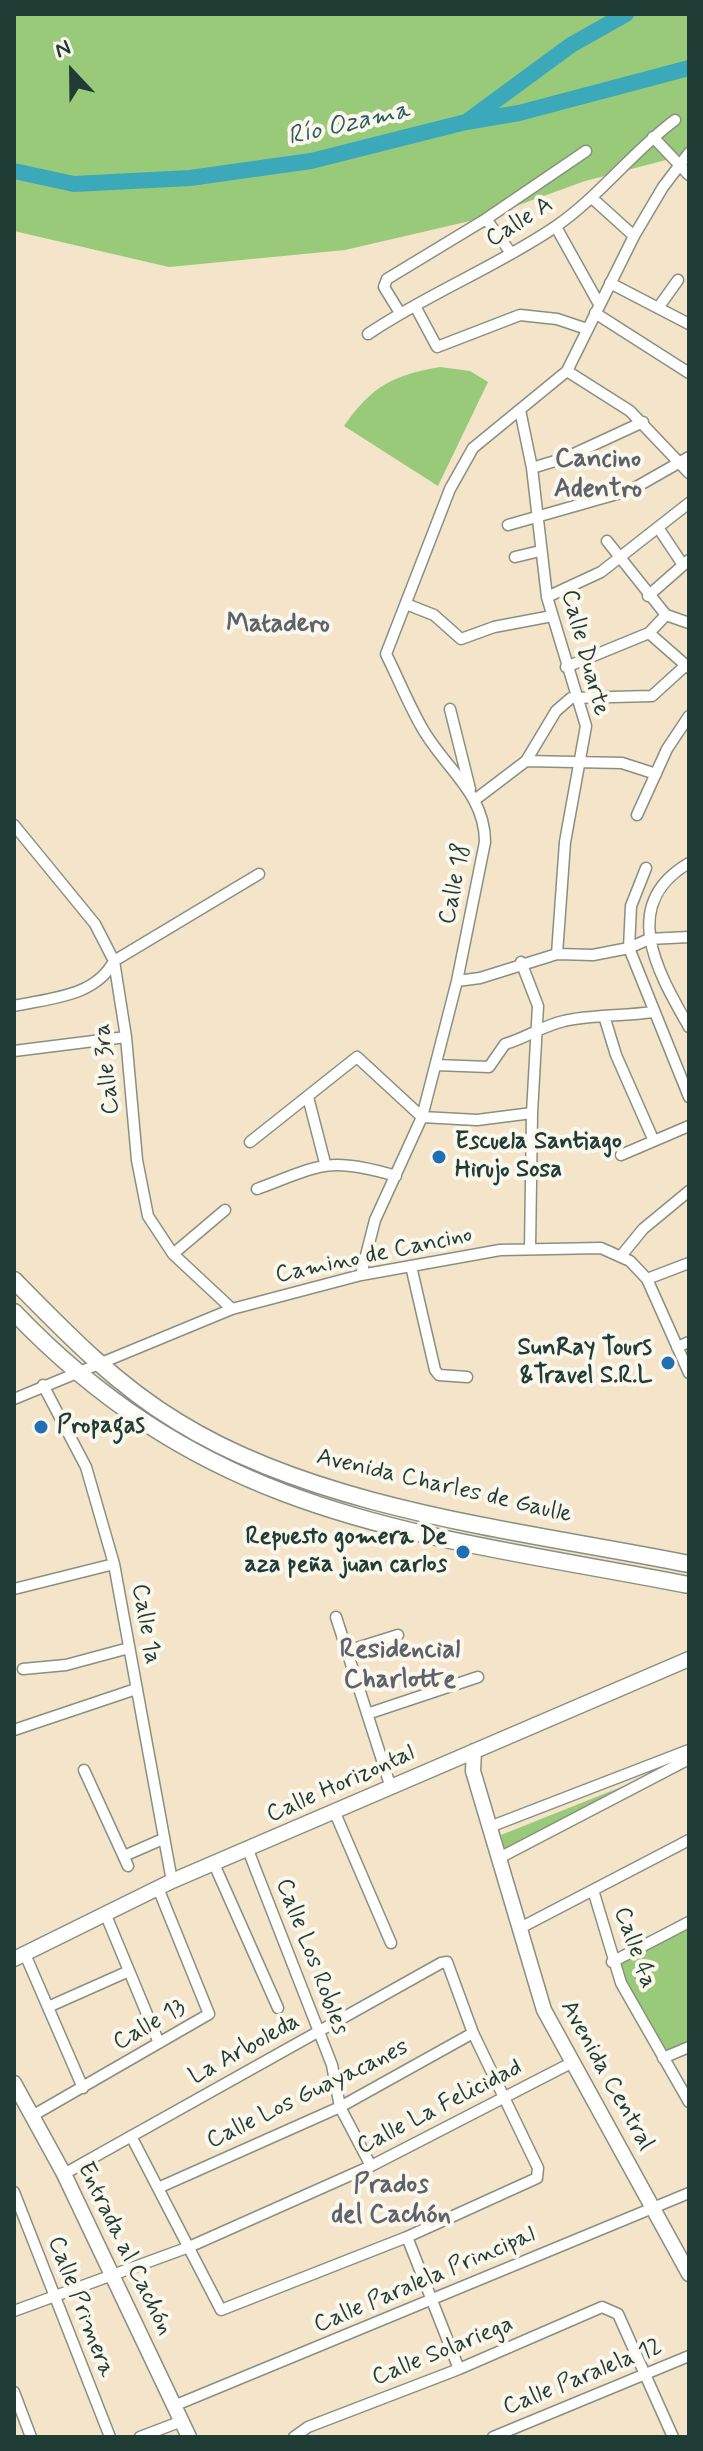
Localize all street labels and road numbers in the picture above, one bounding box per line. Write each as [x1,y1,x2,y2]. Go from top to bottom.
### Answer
street label: Calle A [481,191,559,255]
street label: Calle Duarte [553,587,615,719]
street label: Calle 18 [434,841,478,927]
street label: Calle 3ra [89,1022,127,1116]
street label: Camino de Cancino [273,1221,475,1291]
street label: Avenida Charles de Gaulle [313,1444,575,1530]
street label: Calle 1a [124,1582,166,1666]
street label: Calle Horizontal [263,1740,419,1830]
street label: Calle Los Robles [268,1875,354,2039]
street label: Calle 4a [606,1903,662,1993]
street label: Calle 13 [109,1994,191,2058]
street label: Avenida Central [553,1996,659,2156]
street label: La Arboleda [185,2008,305,2092]
street label: Calle Los Guayacanes [202,2034,414,2156]
street label: Calle La Felicidad [353,2054,527,2162]
street label: Entrada al Cachón [70,2158,178,2340]
street label: Calle Paralela Principal [310,2221,540,2341]
street label: Calle Primera [40,2233,120,2381]
street label: Calle Solariega [368,2311,518,2393]
street label: Calle Paralela 12 [499,2333,667,2423]

